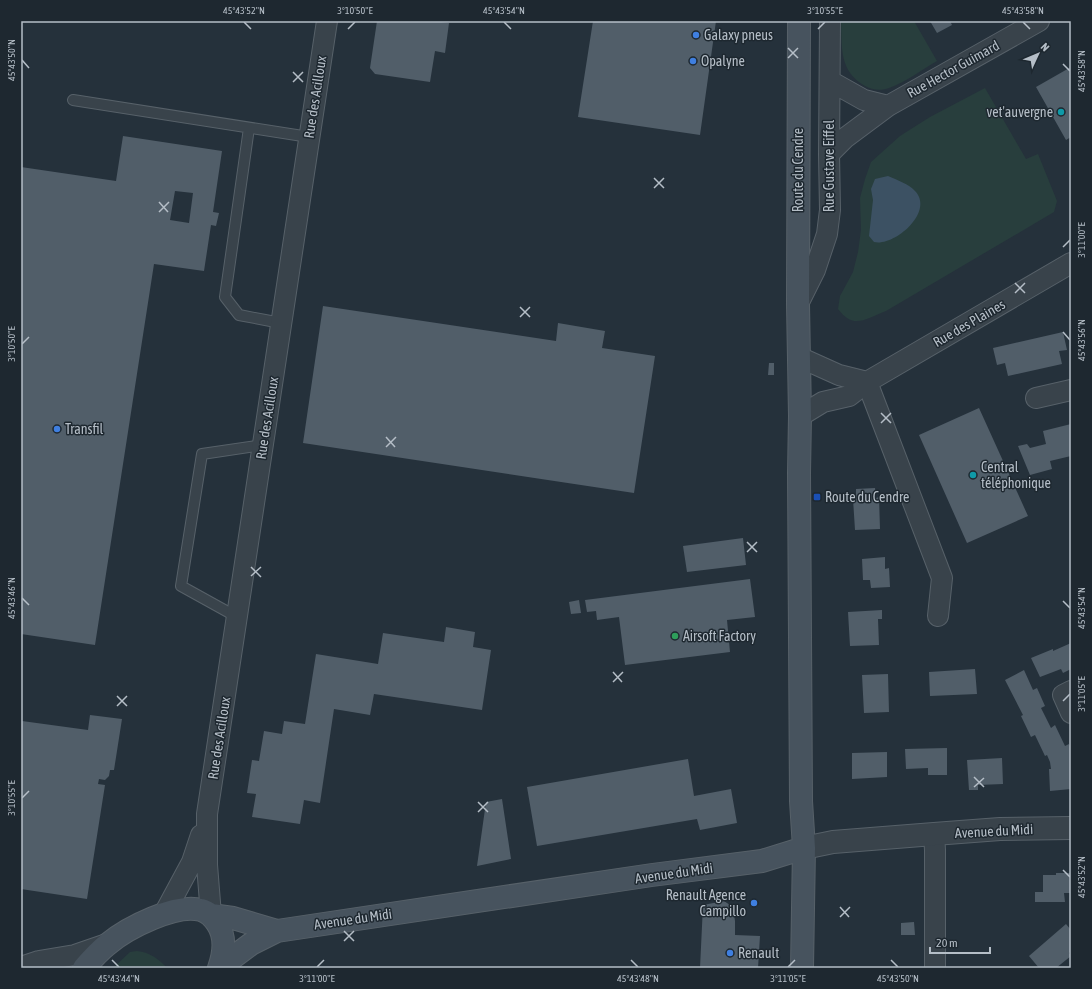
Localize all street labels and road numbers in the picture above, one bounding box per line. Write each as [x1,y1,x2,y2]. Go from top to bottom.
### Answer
street label: Rue Hector Guimard [904,37,1002,101]
street label: Rue des Acilloux [301,54,329,139]
street label: Rue Gustave Eiffel [821,119,837,212]
street label: Route du Cendre [790,128,806,212]
street label: Rue des Plaines [930,296,1008,350]
street label: Rue des Acilloux [253,375,281,460]
street label: Rue des Acilloux [205,695,233,780]
street label: Avenue du Midi [954,821,1034,841]
street label: Avenue du Midi [634,860,714,886]
street label: Avenue du Midi [313,906,393,932]

